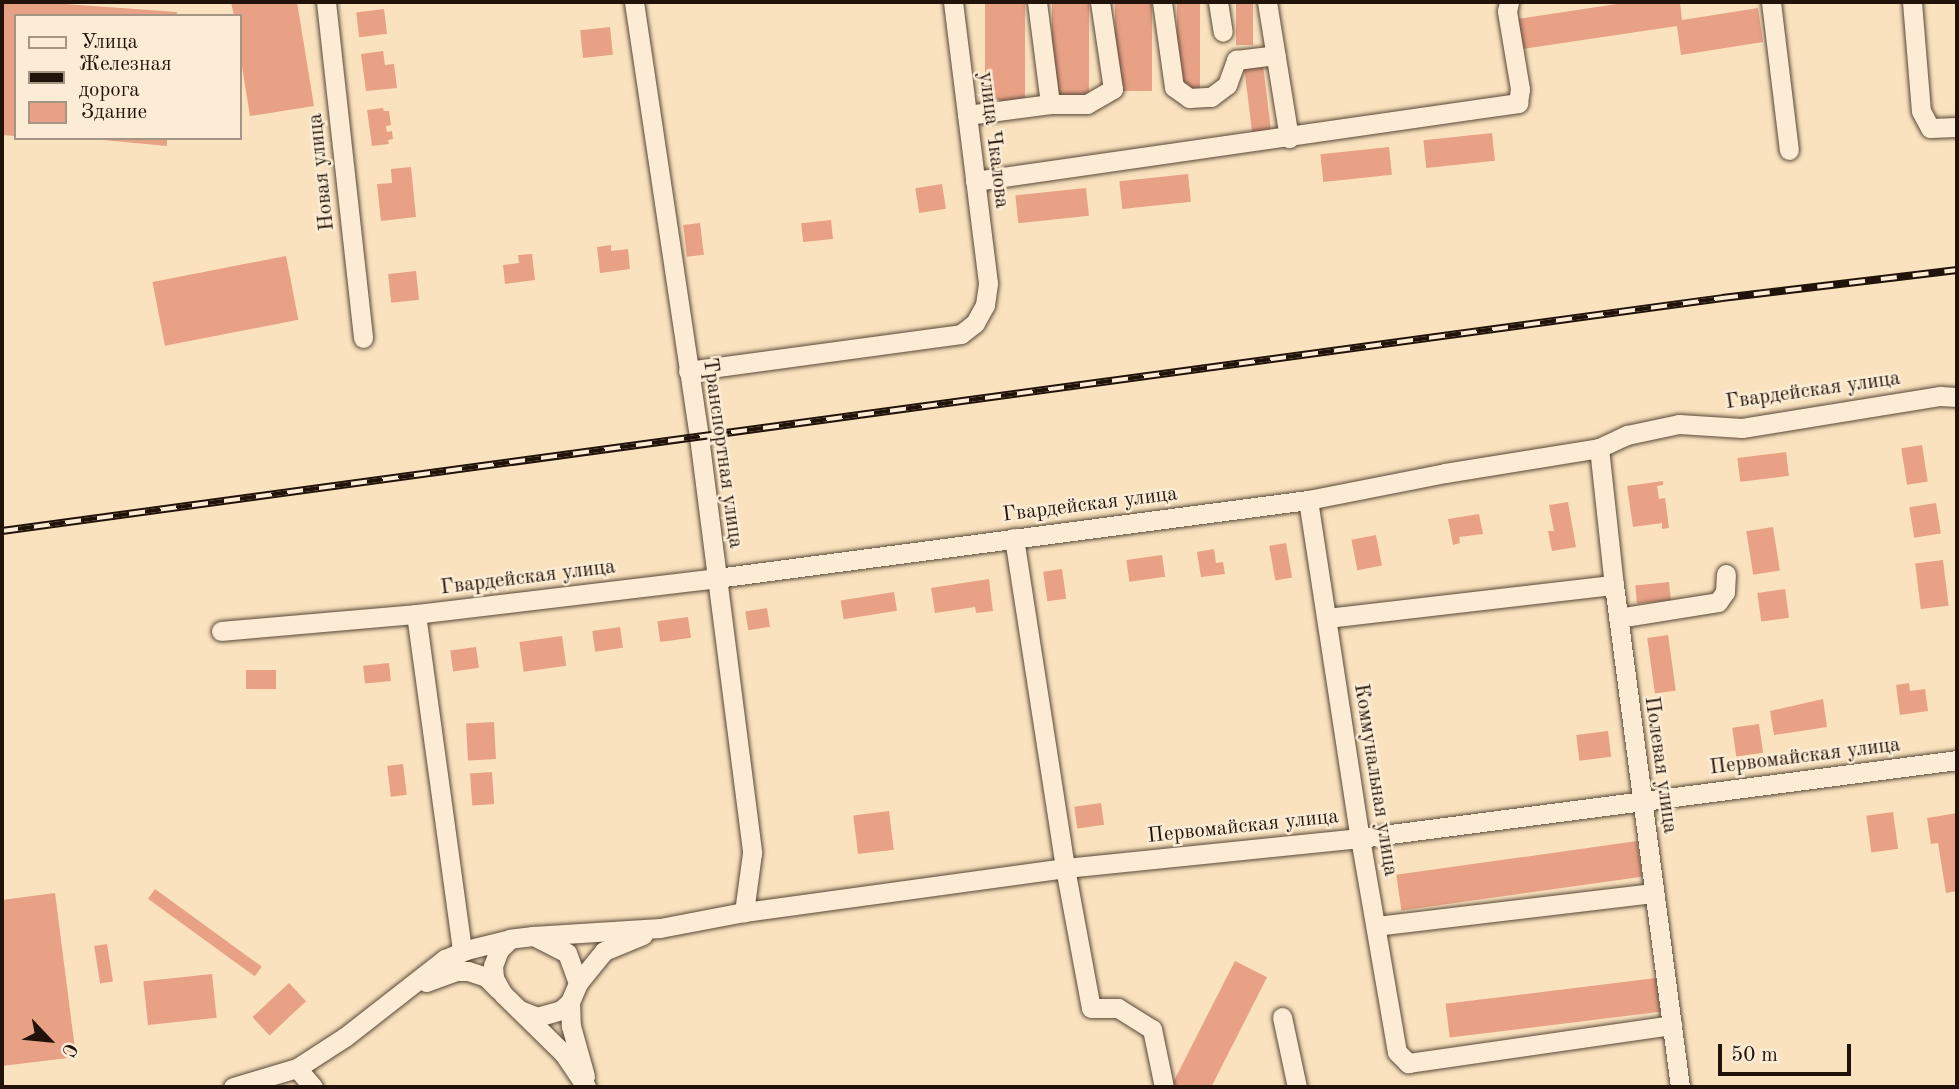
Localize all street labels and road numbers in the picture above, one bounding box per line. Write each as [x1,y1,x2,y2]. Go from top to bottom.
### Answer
street label: улица Чкалова [972,70,1014,210]
street label: Новая улица [303,112,341,232]
street label: Транспортная улица [696,356,748,550]
street label: Гвардейская улица [1724,366,1902,416]
street label: Гвардейская улица [1001,482,1179,528]
street label: Гвардейская улица [439,555,617,601]
street label: Коммунальная улица [1347,682,1403,878]
street label: Полевая улица [1638,695,1682,835]
street label: Первомайская улица [1708,733,1902,781]
street label: Первомайская улица [1146,804,1340,850]

